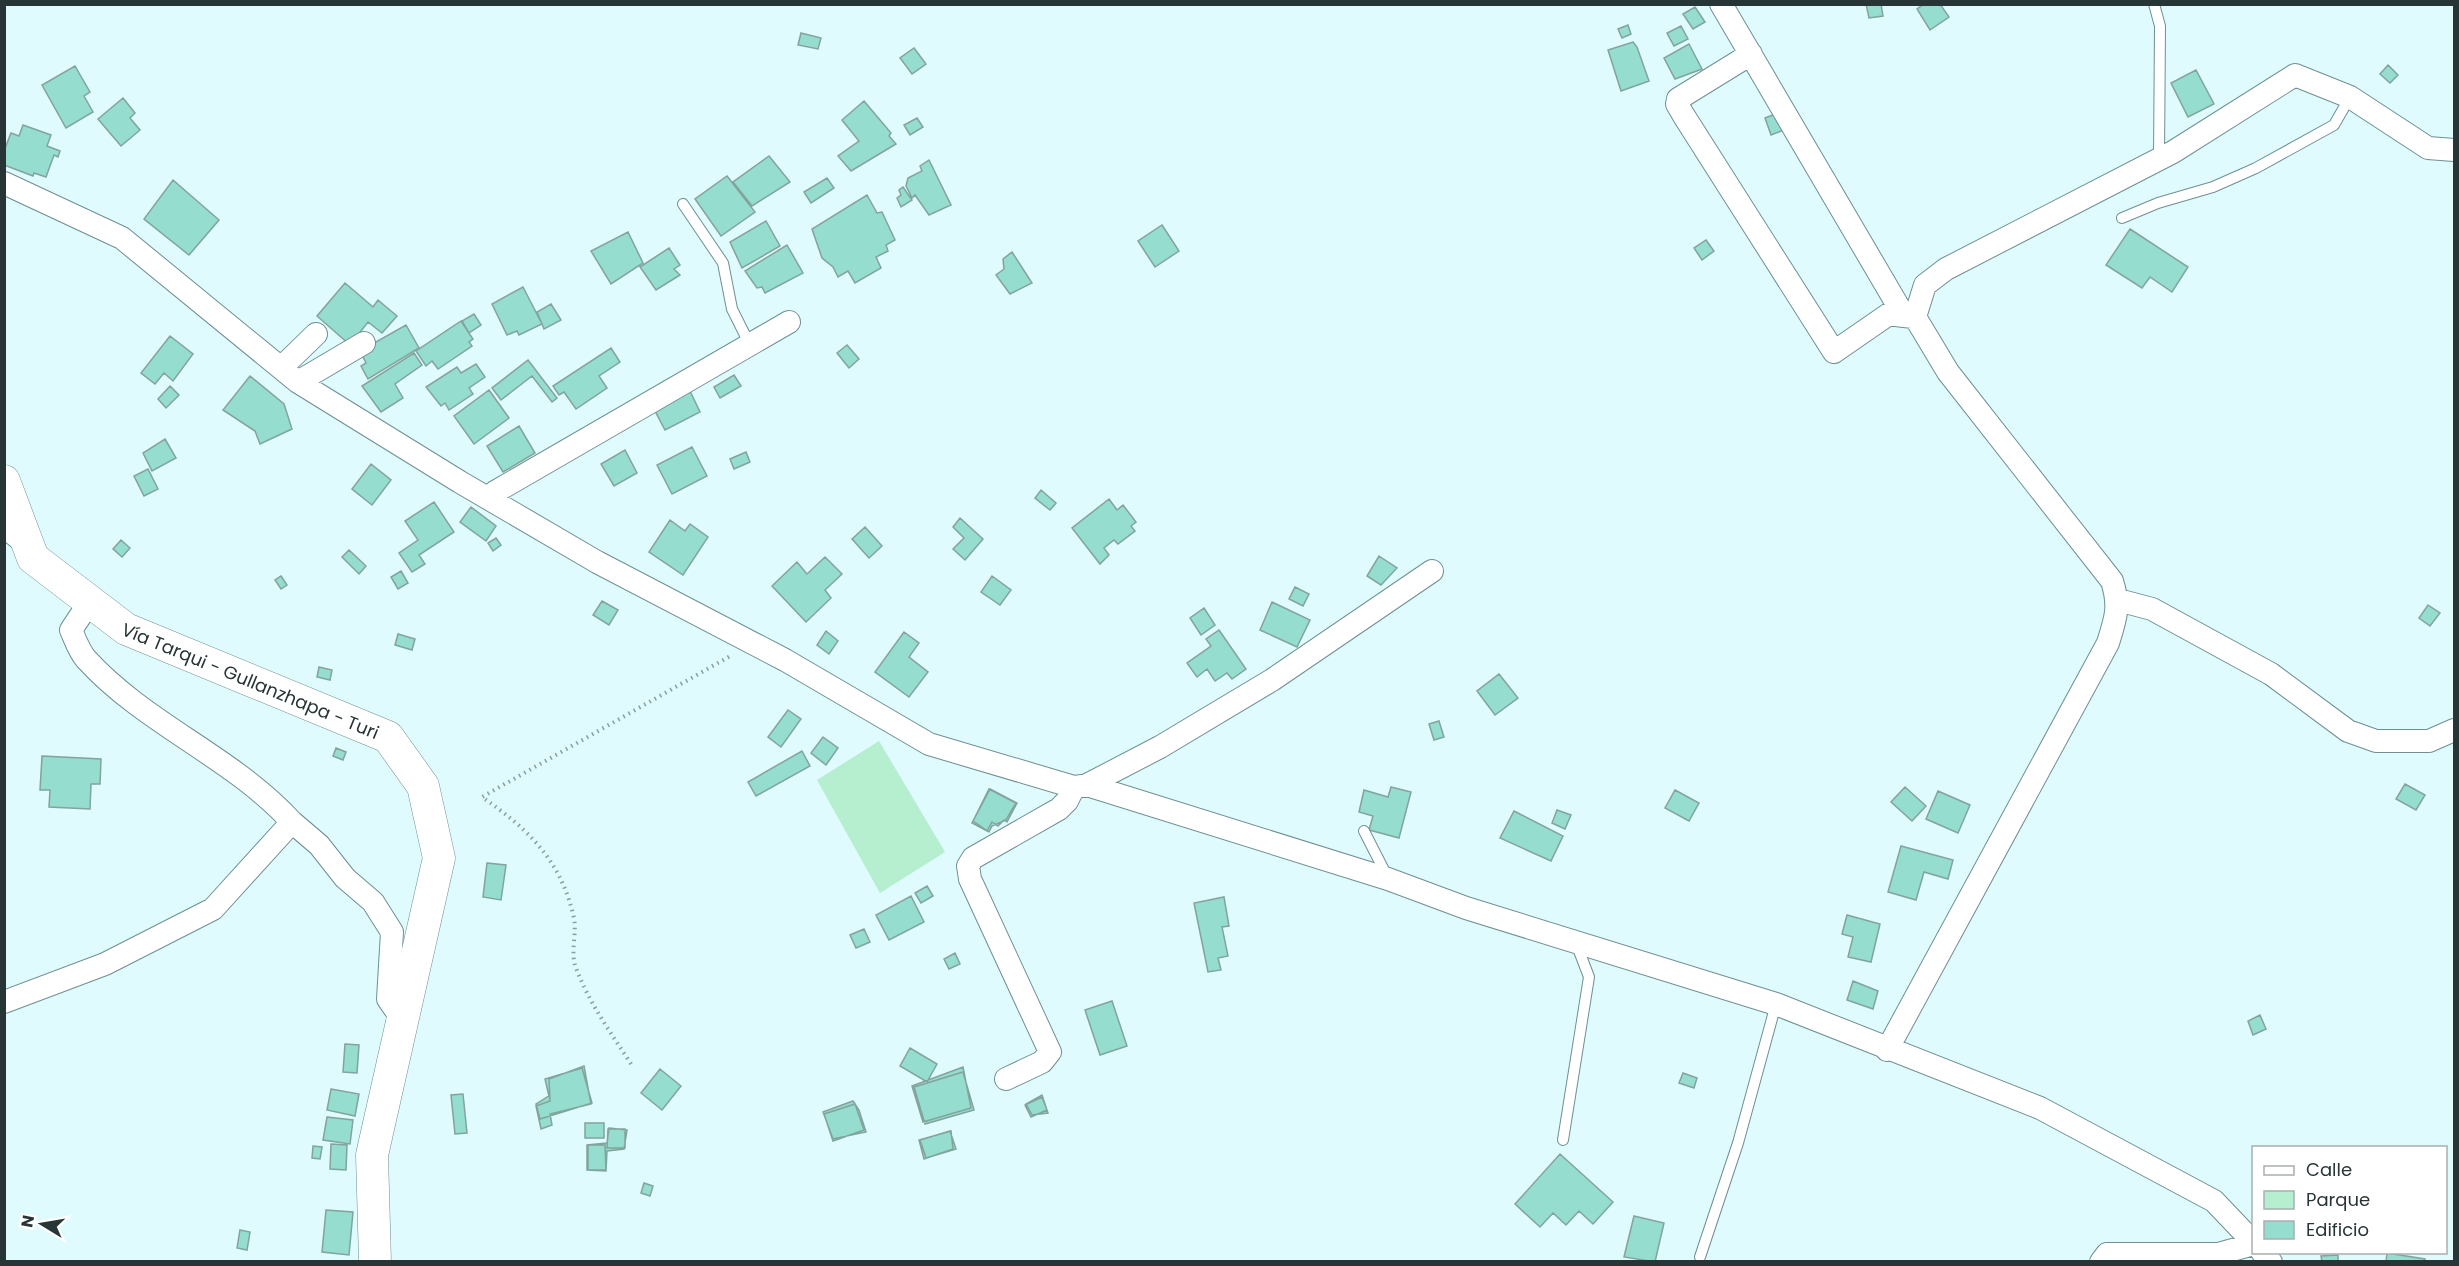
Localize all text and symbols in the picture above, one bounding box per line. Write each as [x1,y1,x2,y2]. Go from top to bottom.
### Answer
street label: Vía Tarqui - Gullanzhapa - Turi [118,616,383,745]
legend [2252,1146,2447,1254]
text: Calle [2306,1157,2352,1182]
text: Parque [2306,1187,2370,1212]
north arrow [12,1194,72,1254]
text: N [15,1213,40,1229]
text: Edificio [2306,1217,2369,1242]

